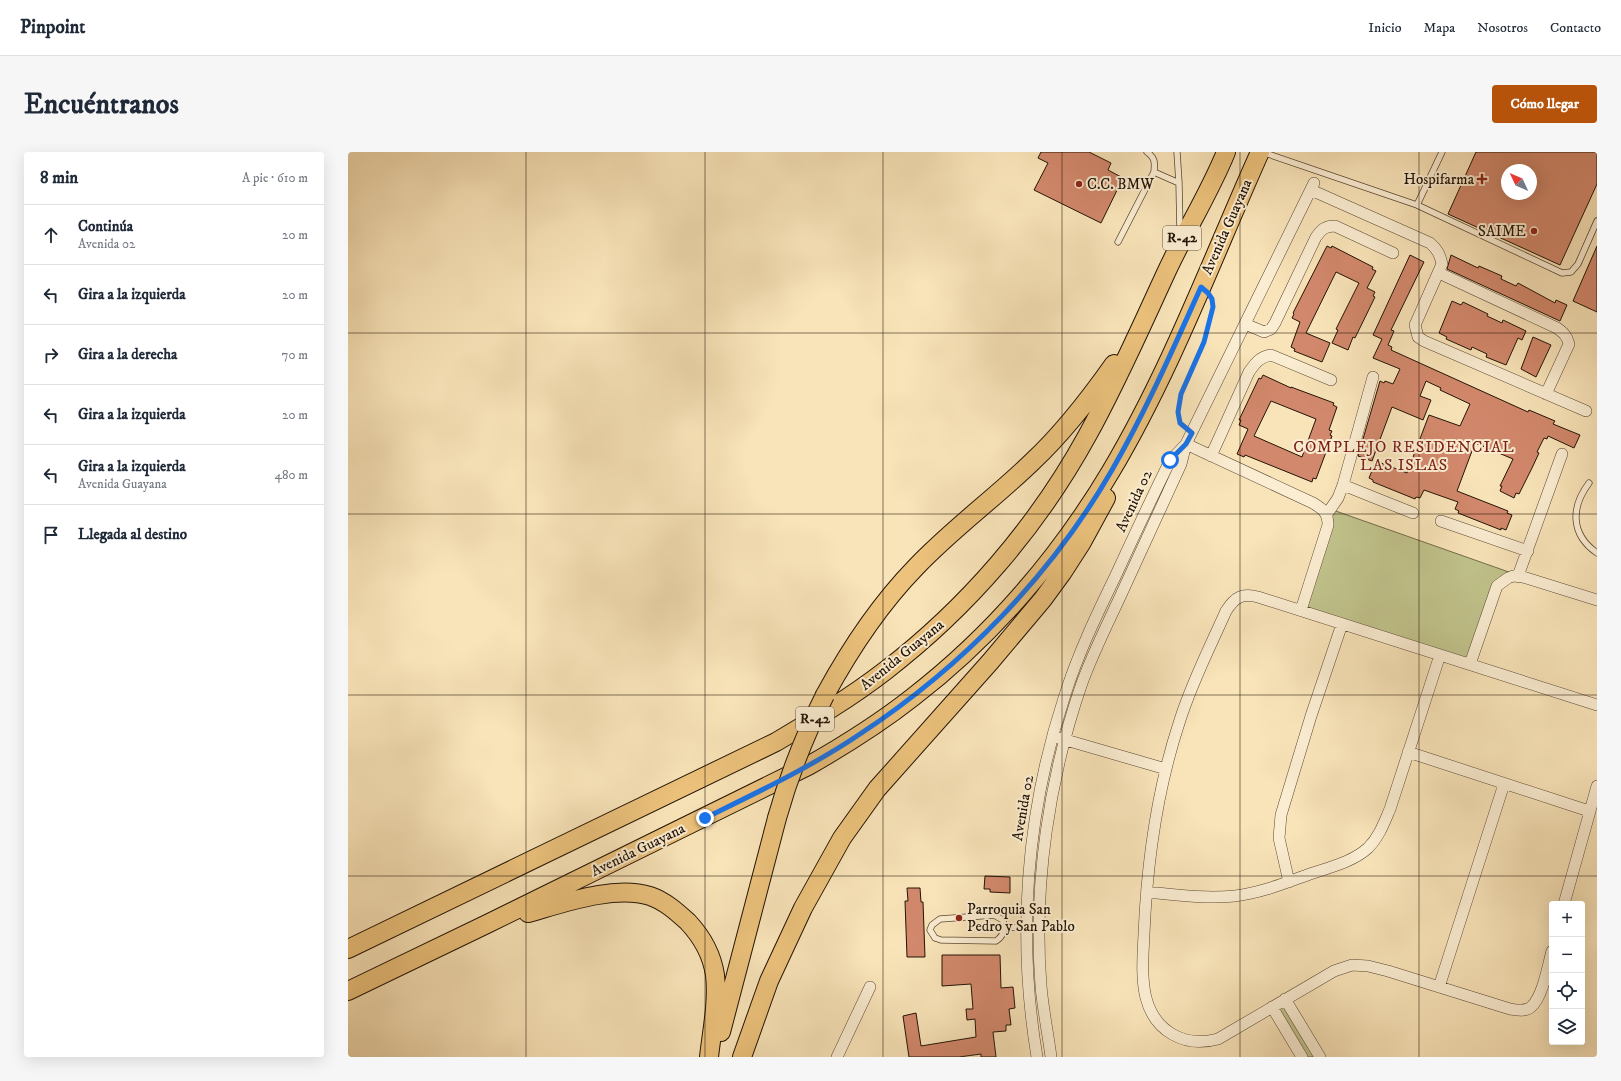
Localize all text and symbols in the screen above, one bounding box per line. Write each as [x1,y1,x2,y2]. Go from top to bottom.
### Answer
text: Pinpoint [20,16,85,39]
text: Inicio [1368,19,1401,37]
text: Mapa [1423,19,1455,37]
text: Nosotros [1477,19,1528,37]
text: Contacto [1550,19,1601,37]
button: Cómo llegar [1492,85,1597,123]
text: Encuéntranos [24,87,179,122]
north arrow [1501,164,1537,200]
text: 8 min [40,167,78,189]
text: A pie · 610 m [242,170,308,186]
place label: Hospifarma [1404,170,1475,189]
marker: Hospifarma [1477,174,1487,184]
place label: C.C. BMW [1087,175,1154,194]
street label: Avenida Guayana [1197,176,1257,278]
marker: C.C. BMW [1074,179,1084,189]
text: Continúa [78,217,133,236]
place label: SAIME [1478,222,1526,241]
icon: ahead [40,224,62,246]
road number: R-42 [1163,226,1201,250]
marker: SAIME [1529,226,1539,236]
text: 20 m [282,227,308,243]
text: Avenida 02 [78,236,135,252]
icon: left [40,284,62,306]
text: Gira a la izquierda [78,285,186,304]
text: 20 m [282,287,308,303]
icon: right [40,344,62,366]
text: Gira a la derecha [78,345,177,364]
text: 70 m [282,347,308,363]
icon: left [40,404,62,426]
text: Gira a la izquierda [78,405,186,424]
text: 20 m [282,407,308,423]
district label: COMPLEJO RESIDENCIAL LAS ISLAS [1293,437,1515,475]
route start [1161,451,1179,469]
text: Gira a la izquierda [78,457,186,476]
icon: left [40,464,62,486]
street label: Avenida 02 [1111,466,1157,535]
text: 480 m [274,467,308,483]
text: Avenida Guayana [78,476,167,492]
icon: arrive [40,524,62,546]
text: Llegada al destino [78,525,187,544]
street label: Avenida Guayana [856,615,948,695]
road number: R-42 [796,707,834,731]
street label: Avenida 02 [1008,773,1038,842]
route end [696,809,714,827]
street label: Avenida Guayana [588,819,689,881]
place label: Parroquia San Pedro y San Pablo [967,900,1075,936]
map controls [1549,901,1585,1045]
button: + [1549,901,1585,937]
marker: Parroquia San Pedro y San Pablo [954,913,964,923]
button: − [1549,937,1585,973]
button: locate [1549,973,1585,1009]
button: layers [1549,1009,1585,1045]

